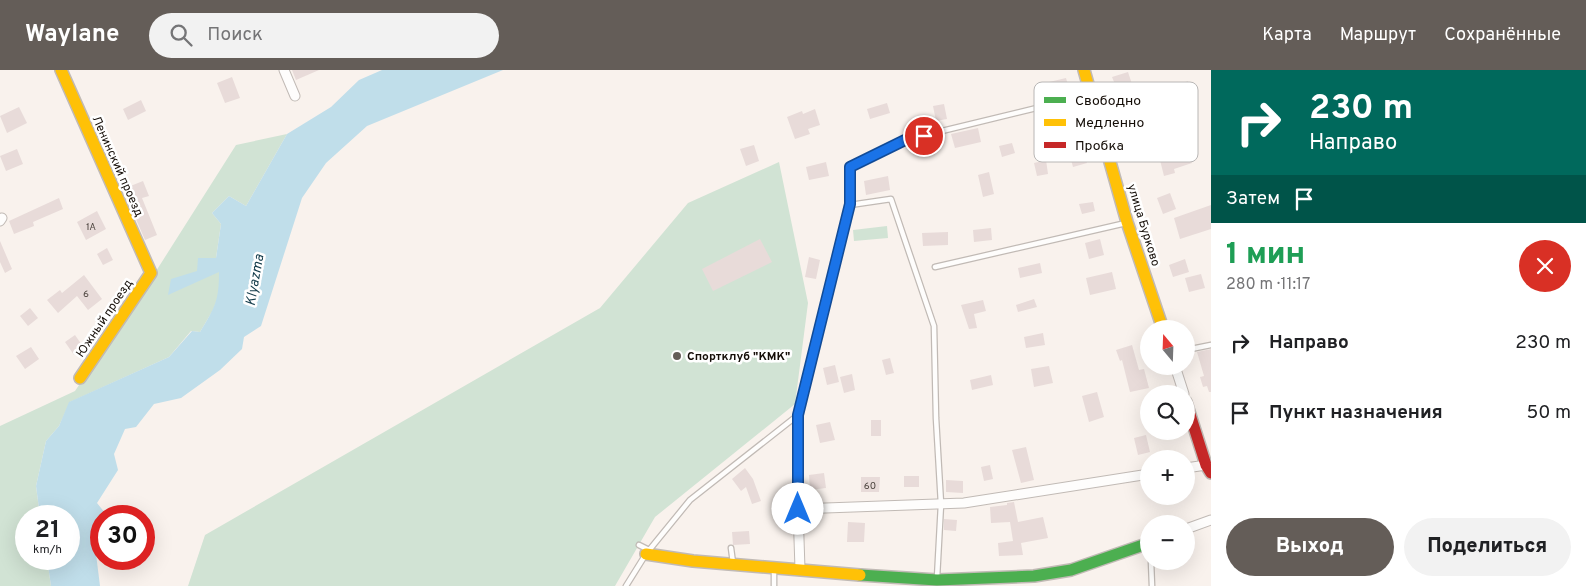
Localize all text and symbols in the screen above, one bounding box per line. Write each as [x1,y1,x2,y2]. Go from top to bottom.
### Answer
search box [149,13,499,58]
text: Waylane [25,20,119,50]
icon: search [167,21,195,49]
text: Поиск [207,23,263,47]
text: Карта [1262,24,1312,47]
text: Маршрут [1340,24,1416,47]
text: Сохранённые [1444,24,1561,47]
legend [1034,82,1198,162]
text: 230 m [1309,87,1413,131]
icon: right [1226,90,1291,155]
text: Свободно [1075,93,1141,110]
street label: Ленинский проезд [88,113,147,219]
pin [903,115,945,157]
text: Медленно [1075,115,1144,132]
icon: arrive [910,122,938,150]
text: Направо [1309,130,1397,157]
text: Пробка [1075,138,1124,155]
street label: улица Бурково [1123,182,1163,269]
icon: arrive [1290,185,1318,213]
text: Затем [1226,187,1280,211]
house number: 1А [86,221,96,234]
text: 1 мин [1226,237,1305,274]
button: close [1519,240,1571,292]
water label: Klyazma [243,252,268,307]
text: 280 m · 11:17 [1226,275,1310,295]
street label: Южный проезд [73,276,137,361]
house number: 6 [83,288,89,301]
north arrow [1140,320,1195,375]
map controls [1140,320,1195,570]
icon: right [1226,329,1254,357]
text: Направо [1269,331,1349,355]
text: 230 m [1515,331,1571,355]
place label: Спортклуб "КМК" [687,349,790,365]
marker: Спортклуб "КМК" [671,350,683,362]
button: search [1140,385,1195,440]
icon: arrive [1226,399,1254,427]
text: Пункт назначения [1269,401,1443,425]
text: 50 m [1526,401,1571,425]
button: + [1140,450,1195,505]
house number: 60 [864,480,876,493]
position arrow [771,482,823,534]
speed limit sign: 30 [90,505,155,570]
text: 21 [35,515,60,547]
button: − [1140,515,1195,570]
button: Выход [1226,518,1394,576]
button: Поделиться [1404,518,1571,576]
text: km/h [33,542,62,558]

